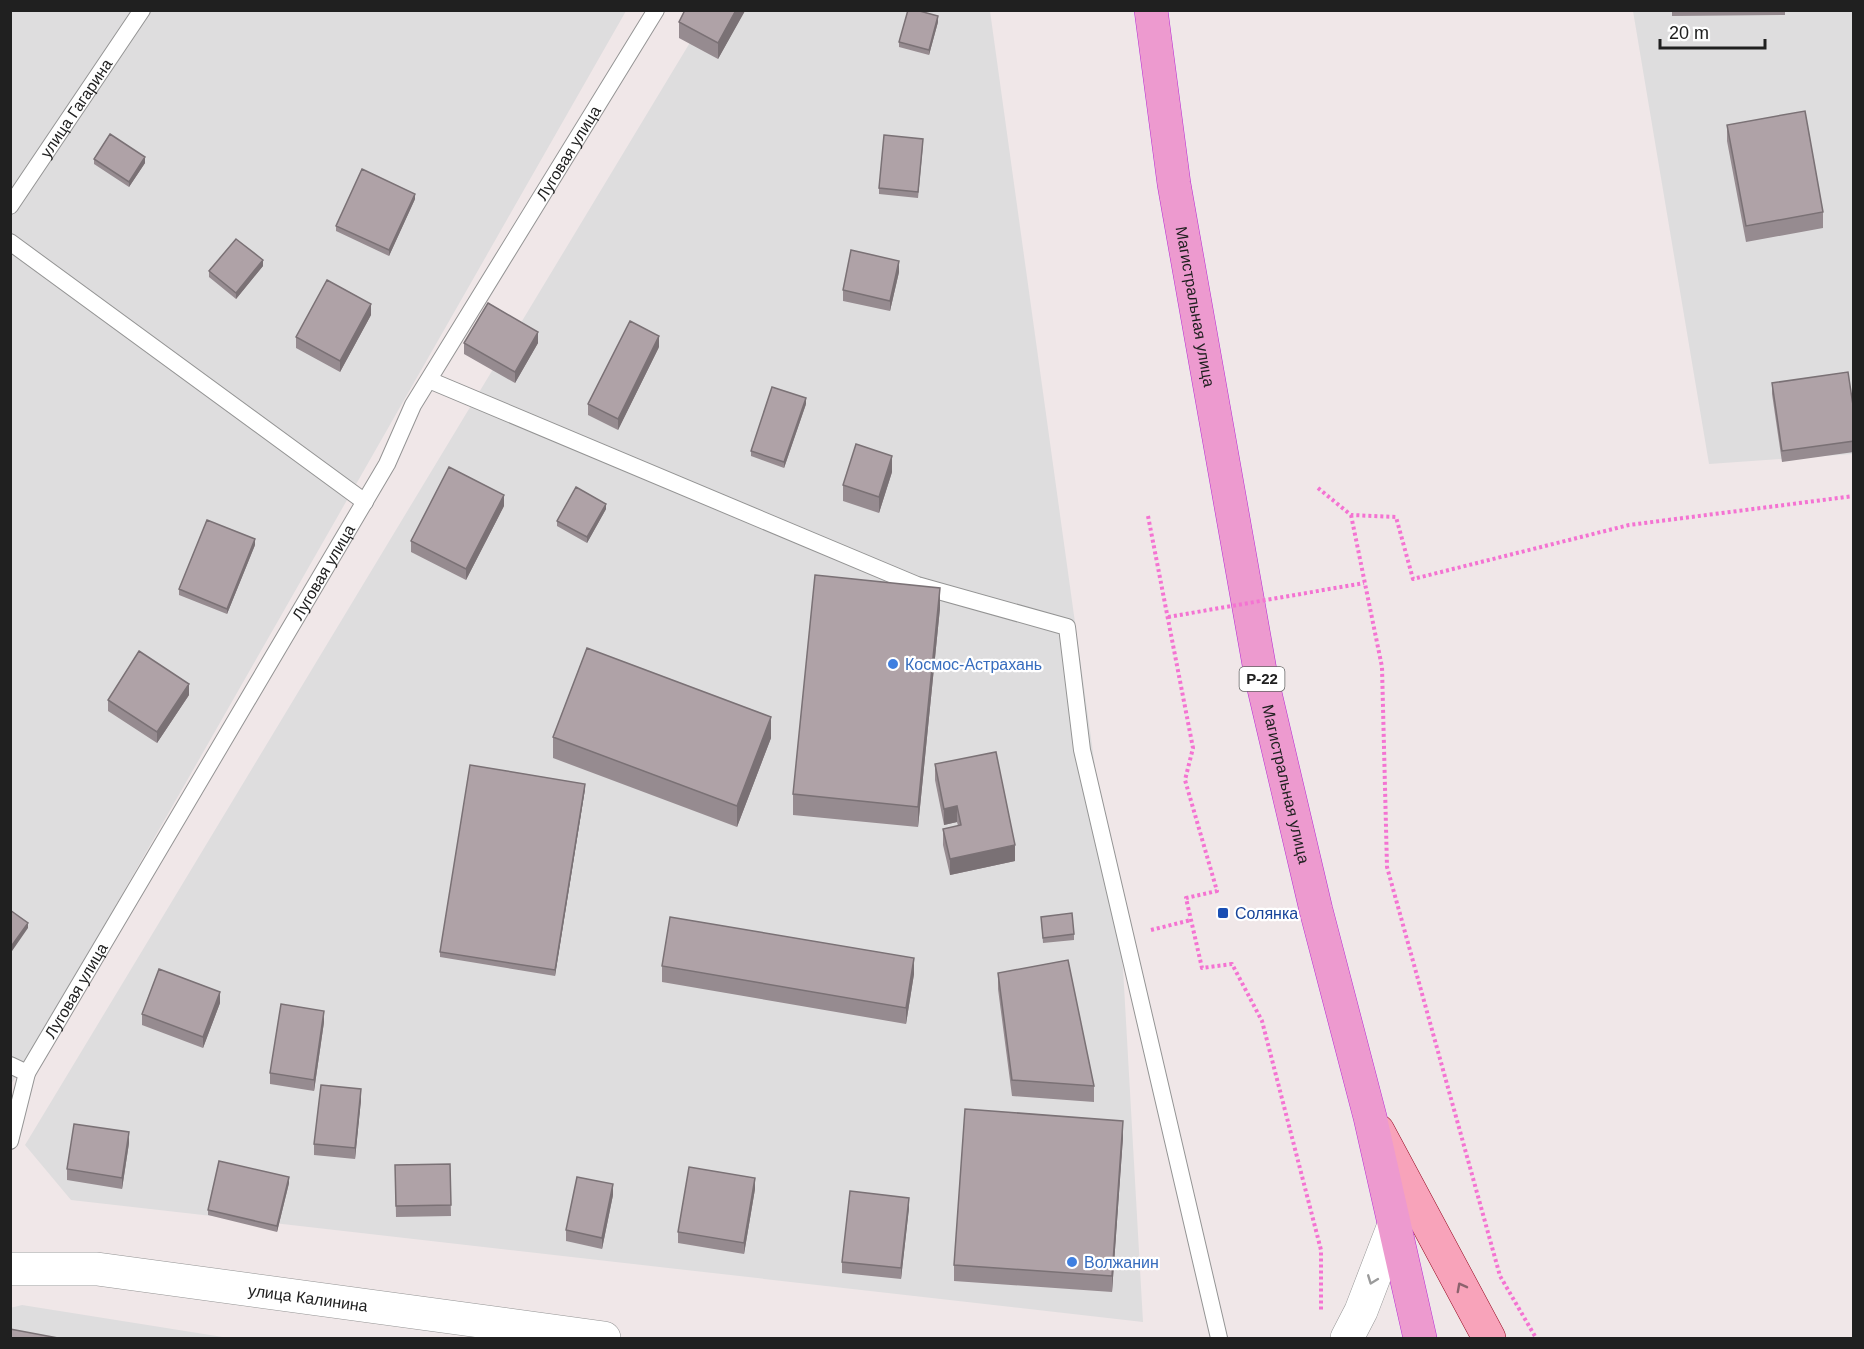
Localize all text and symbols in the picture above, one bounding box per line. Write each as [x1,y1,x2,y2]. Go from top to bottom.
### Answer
scale bar [1660,12,1765,50]
text: 20 m [1669,23,1709,43]
street label: улица Гагарина [37,56,116,161]
street label: Луговая улица [533,103,604,203]
street label: Магистральная улица [1173,225,1218,388]
street label: Луговая улица [289,522,358,623]
place label: Космос-Астрахань [905,656,1042,673]
marker: Космос-Астрахань [886,657,900,671]
road number: Р-22 [1240,667,1284,691]
street label: Магистральная улица [1259,703,1313,865]
place label: Солянка [1235,905,1298,922]
marker: Солянка [1216,906,1230,920]
street label: Луговая улица [42,940,111,1041]
place label: Волжанин [1084,1254,1159,1271]
marker: Волжанин [1065,1255,1079,1269]
one-way arrow [1367,1274,1380,1285]
street label: улица Калинина [247,1282,369,1315]
one-way arrow [1457,1283,1468,1293]

